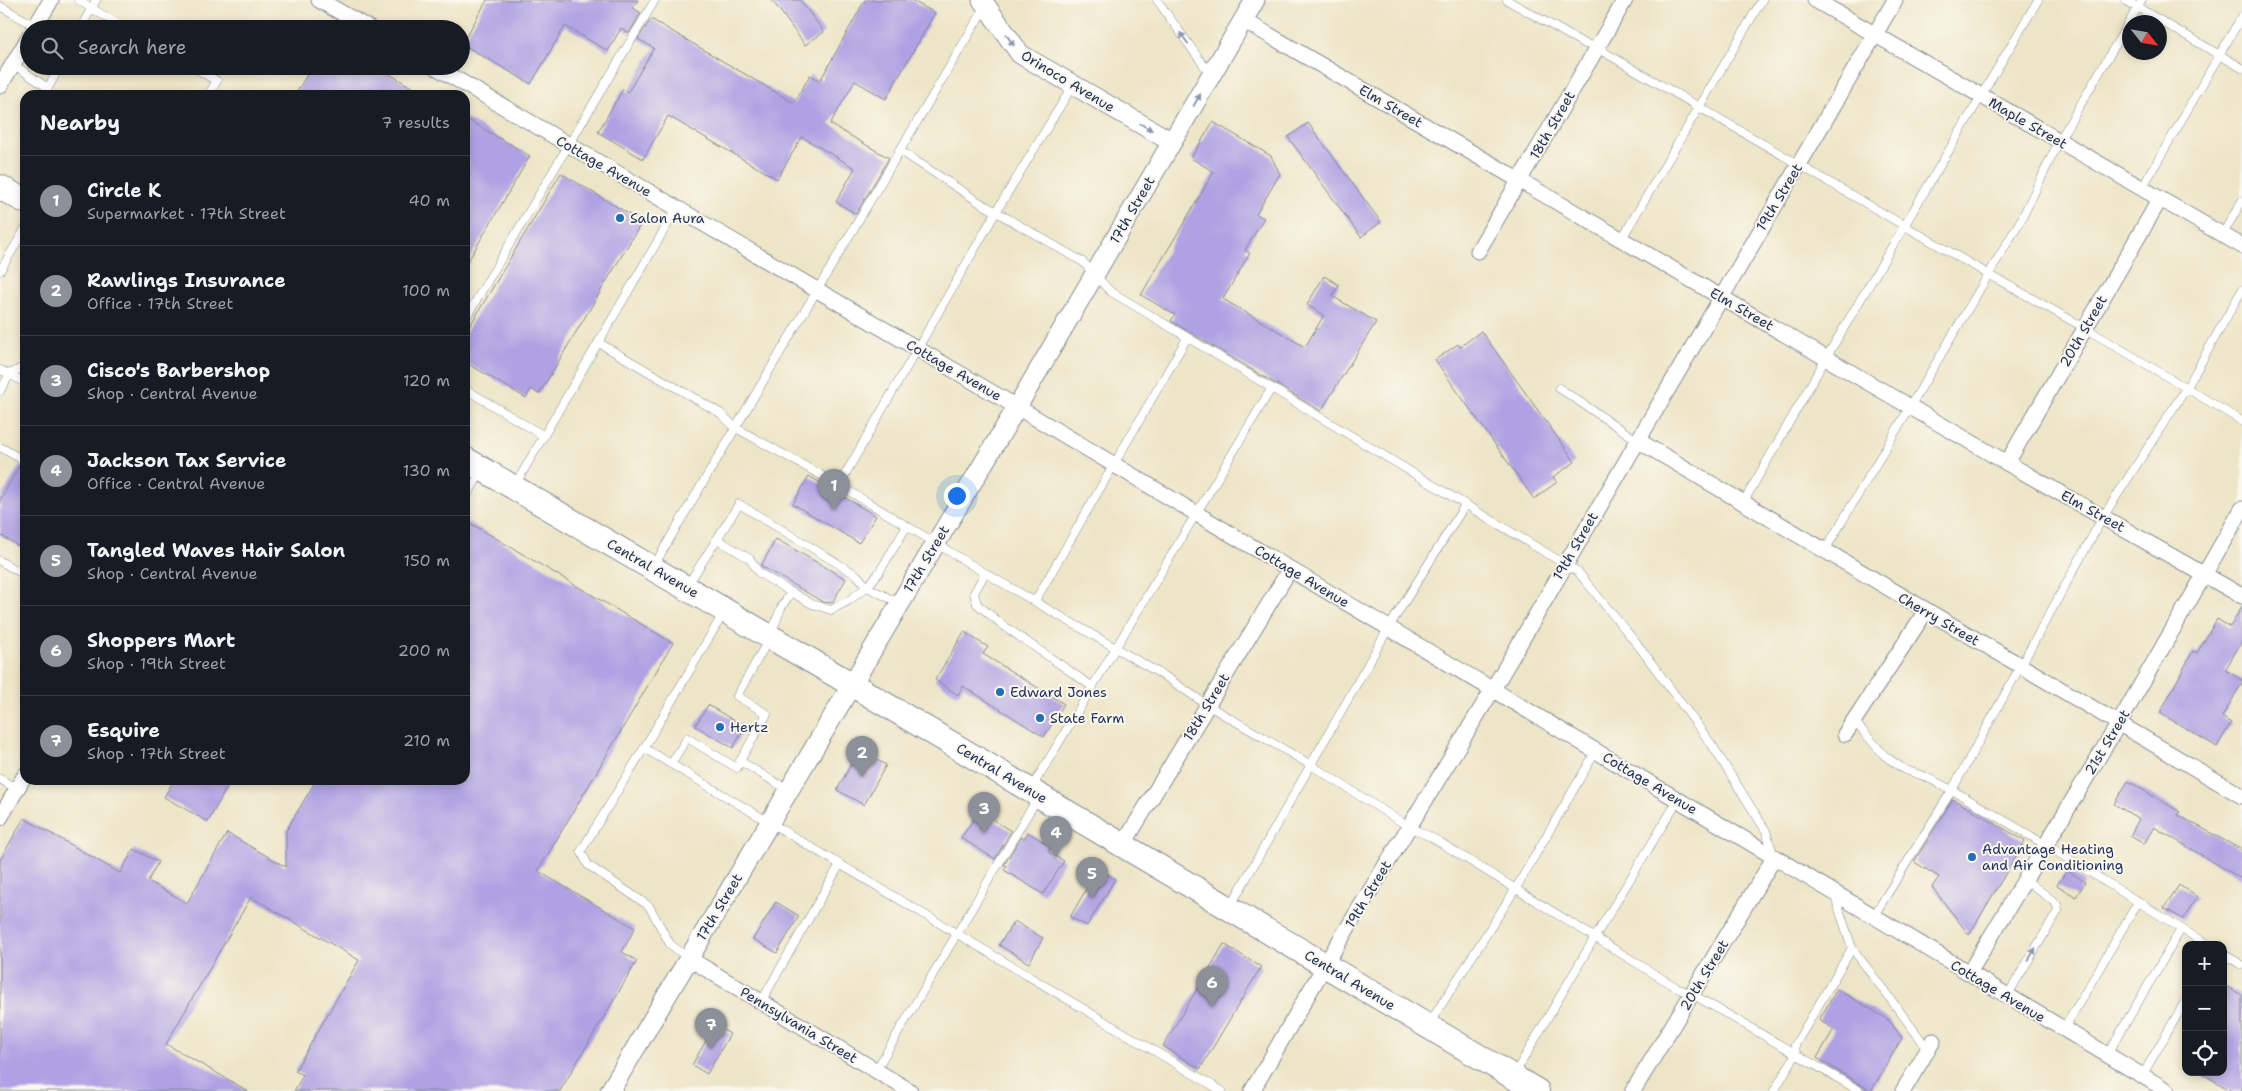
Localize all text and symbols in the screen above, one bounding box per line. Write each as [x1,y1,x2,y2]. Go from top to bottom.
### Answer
north arrow [2122,15,2167,60]
search box [20,20,470,75]
one-way arrow [1179,31,1189,45]
one-way arrow [1005,33,1015,47]
icon: search [38,34,66,62]
text: Search here [78,35,187,60]
street label: Orinoco Avenue [1018,46,1118,116]
street label: Elm Street [1356,81,1426,131]
street label: 18th Street [1525,88,1579,162]
one-way arrow [1192,93,1201,106]
street label: Maple Street [1985,93,2071,153]
text: Nearby [40,109,120,137]
text: 7 results [381,112,450,133]
one-way arrow [1139,122,1152,131]
street label: Cottage Avenue [553,131,655,201]
street label: 19th Street [1752,160,1806,234]
street label: 17th Street [1105,173,1159,247]
text: Circle K [87,178,161,203]
text: 1 [52,190,60,211]
text: 40 m [408,190,450,211]
text: Supermarket · 17th Street [87,203,286,224]
place label: Salon Aura [630,209,705,227]
marker: Salon Aura [614,212,626,224]
text: Rawlings Insurance [87,268,286,293]
text: 2 [50,280,62,301]
text: 100 m [402,280,450,301]
street label: Elm Street [1707,284,1777,334]
street label: 20th Street [2055,292,2111,370]
text: Office · 17th Street [87,293,234,314]
street label: Cottage Avenue [903,335,1005,405]
text: Cisco's Barbershop [87,358,270,383]
text: 3 [50,370,62,391]
text: 120 m [403,370,450,391]
text: Shop · Central Avenue [87,383,258,404]
text: Jackson Tax Service [87,448,286,473]
text: 4 [50,460,62,481]
text: 130 m [403,460,450,481]
pin: 1 [818,469,850,510]
text: Office · Central Avenue [87,473,265,494]
your location [944,483,970,509]
street label: Elm Street [2058,486,2128,536]
street label: 19th Street [1548,509,1602,583]
street label: 17th Street [899,522,953,596]
street label: Central Avenue [604,534,702,602]
text: Tangled Waves Hair Salon [87,538,345,563]
street label: Cottage Avenue [1251,541,1353,611]
text: 5 [51,550,61,571]
text: 150 m [403,550,450,571]
text: Shop · Central Avenue [87,563,258,584]
street label: Cherry Street [1895,588,1983,650]
text: Shoppers Mart [87,628,235,653]
text: 6 [50,640,62,661]
text: 200 m [398,640,450,661]
text: Shop · 19th Street [87,653,226,674]
street label: 18th Street [1179,670,1233,744]
place label: Edward Jones [1010,683,1107,701]
marker: Edward Jones [994,686,1006,698]
street label: 21st Street [2080,706,2134,778]
place label: State Farm [1050,709,1124,727]
marker: State Farm [1034,712,1046,724]
text: Esquire [87,718,160,743]
place label: Hertz [730,718,768,736]
marker: Hertz [714,721,726,733]
text: 7 [50,730,62,751]
text: 210 m [403,730,450,751]
pin: 2 [846,736,878,777]
street label: Central Avenue [953,739,1051,807]
text: Shop · 17th Street [87,743,226,764]
street label: Cottage Avenue [1599,748,1701,818]
pin: 3 [968,792,1000,833]
pin: 4 [1040,816,1072,857]
place label: Advantage Heating and Air Conditioning [1982,840,2123,874]
marker: Advantage Heating and Air Conditioning [1966,851,1978,863]
pin: 5 [1076,857,1108,898]
street label: 19th Street [1341,857,1395,931]
street label: 17th Street [692,870,746,944]
street label: 20th Street [1676,936,1732,1014]
map controls [2182,941,2227,1076]
button: + [2182,941,2227,986]
street label: Central Avenue [1301,946,1399,1014]
one-way arrow [2028,947,2037,960]
street label: Cottage Avenue [1947,956,2049,1026]
pin: 6 [1196,966,1228,1007]
street label: Pennsylvania Street [737,983,861,1067]
button: − [2182,986,2227,1031]
pin: 7 [695,1008,727,1049]
button: locate [2182,1031,2227,1076]

